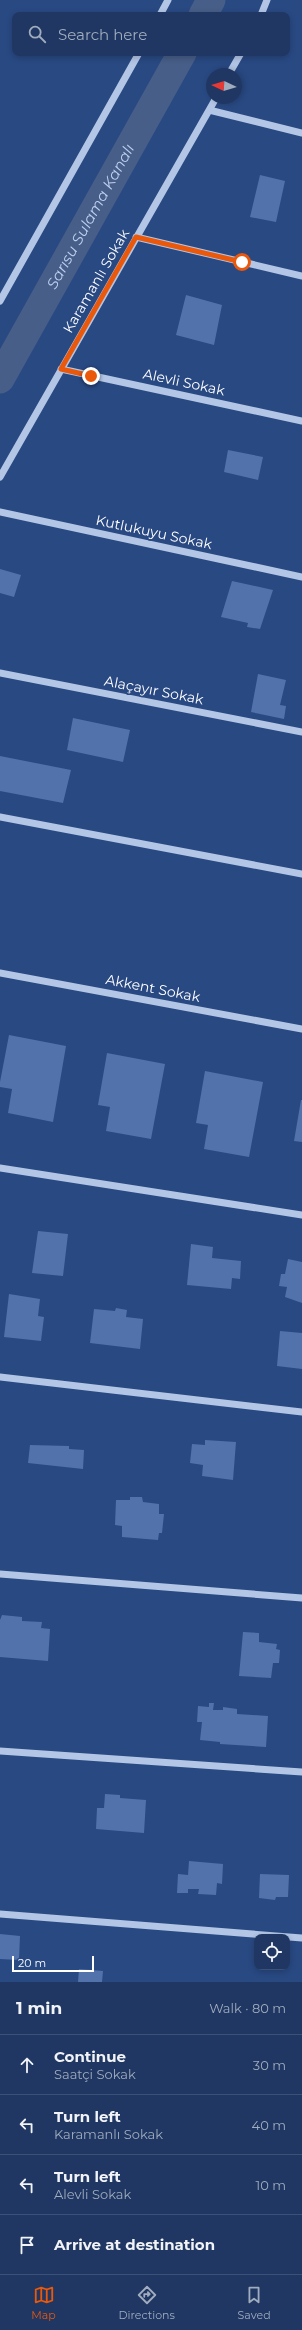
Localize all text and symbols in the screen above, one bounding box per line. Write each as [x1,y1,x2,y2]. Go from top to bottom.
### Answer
search box [12,12,290,56]
icon: search [26,23,48,45]
text: Search here [58,25,147,44]
north arrow [206,68,242,104]
water label: Sarısu Sulama Kanalı [42,140,138,292]
street label: Karamanlı Sokak [59,225,133,336]
route start [233,253,251,271]
street label: Alevli Sokak [141,365,227,400]
route end [82,367,100,385]
street label: Kutlukuyu Sokak [94,511,214,553]
street label: Alaçayır Sokak [103,672,206,709]
street label: Akkent Sokak [104,970,202,1006]
map controls [254,1934,290,1970]
button: locate [254,1934,290,1970]
scale bar [12,1954,94,1973]
text: 20 m [18,1956,46,1970]
text: 1 min [16,1998,62,2018]
text: Walk · 80 m [209,2000,286,2016]
text: Continue [54,2047,126,2066]
icon: ahead [16,2054,38,2076]
text: 30 m [253,2057,286,2073]
text: Saatçi Sokak [54,2066,136,2082]
text: Turn left [54,2107,121,2126]
icon: left [16,2114,38,2136]
text: 40 m [252,2117,286,2133]
text: Karamanlı Sokak [54,2126,163,2142]
text: Turn left [54,2167,121,2186]
icon: left [16,2174,38,2196]
text: 10 m [256,2177,286,2193]
text: Alevli Sokak [54,2186,131,2202]
icon: arrive [16,2234,38,2256]
text: Arrive at destination [54,2235,215,2254]
tab: Map [31,2284,56,2322]
tab: Directions [119,2284,175,2322]
tab: Saved [238,2284,271,2322]

